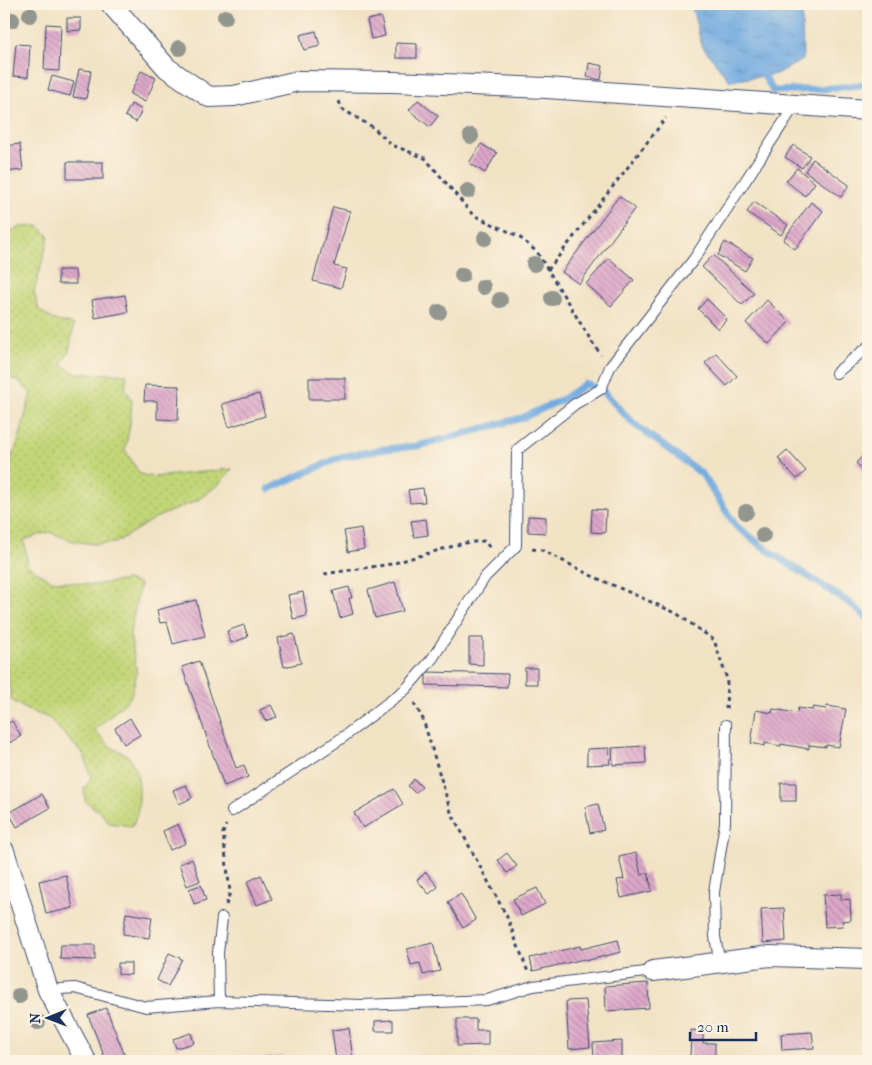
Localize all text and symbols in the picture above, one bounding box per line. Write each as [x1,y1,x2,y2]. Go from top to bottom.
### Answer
north arrow [22,992,72,1042]
scale bar [690,1010,756,1042]
text: N [27,1012,44,1024]
text: 20 m [697,1018,729,1036]

